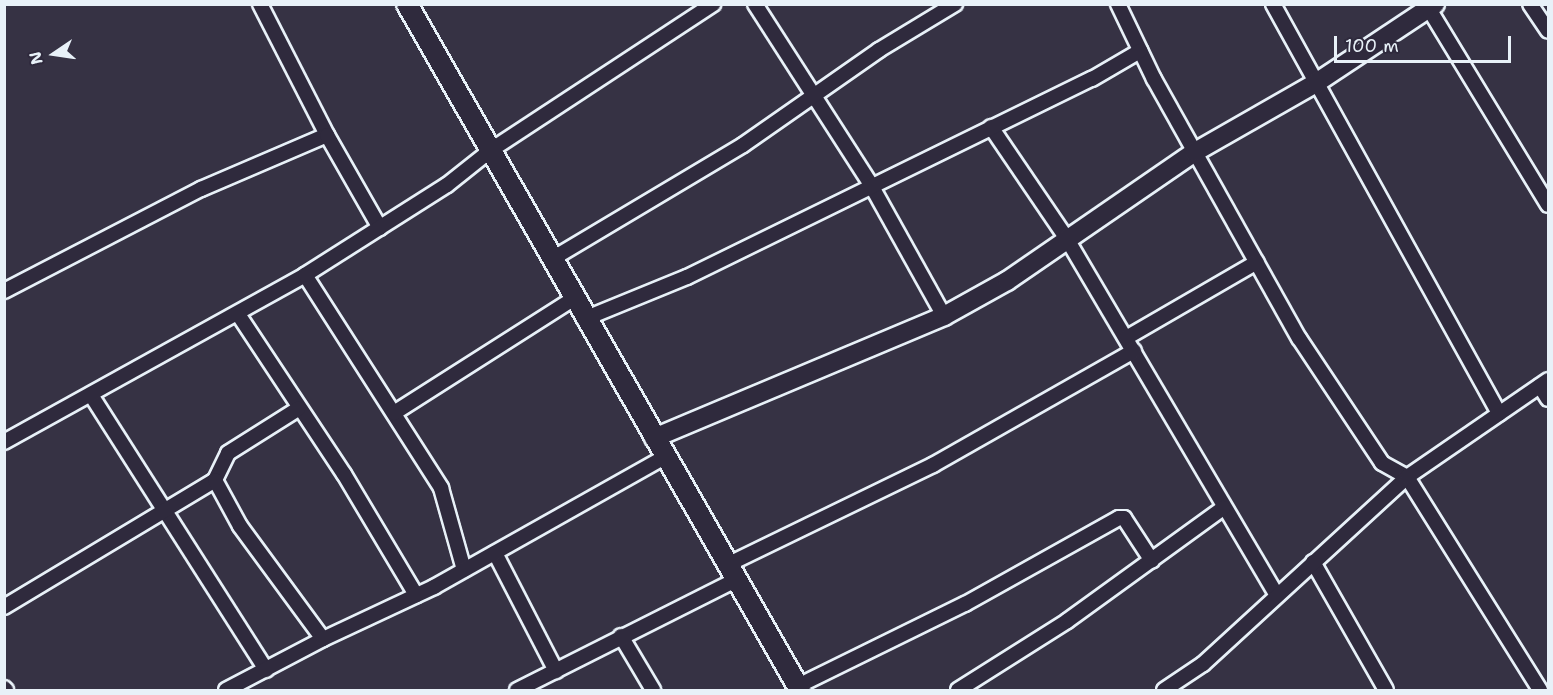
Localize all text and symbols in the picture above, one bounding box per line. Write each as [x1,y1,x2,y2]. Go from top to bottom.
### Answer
north arrow [24,24,84,84]
scale bar [1337,24,1514,62]
text: 100 m [1345,34,1399,58]
text: N [24,50,48,67]

